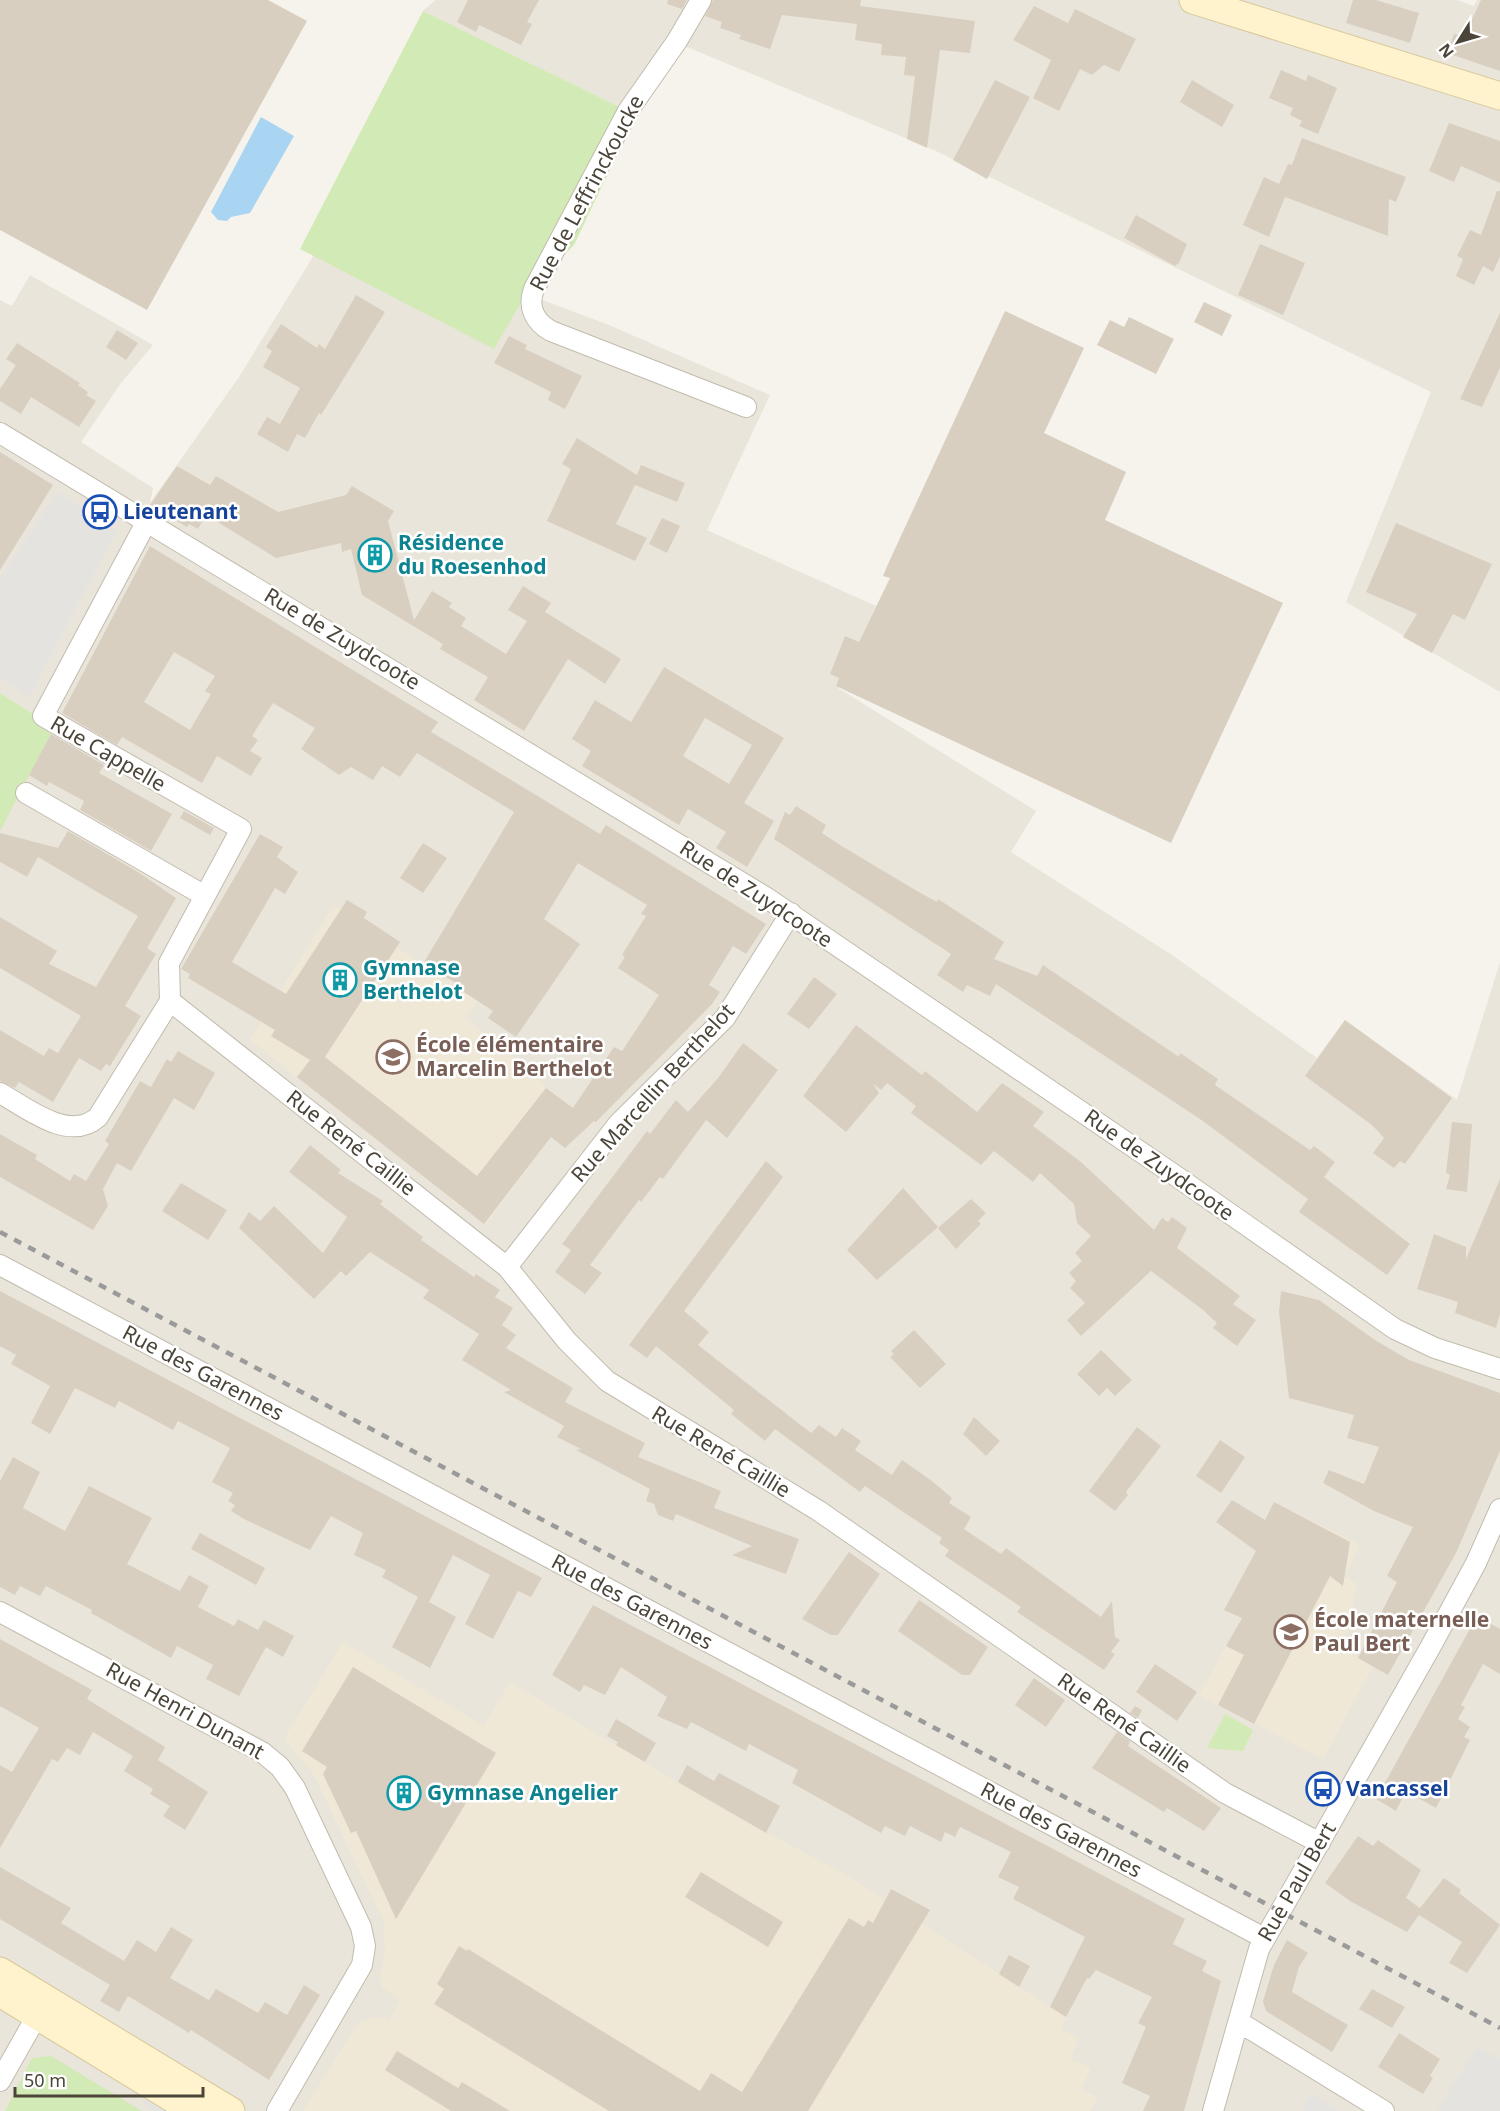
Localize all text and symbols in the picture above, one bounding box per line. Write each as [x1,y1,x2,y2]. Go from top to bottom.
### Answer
north arrow [1428,12,1488,72]
text: N [1433,39,1459,63]
street label: Rue de Leffrinckoucke [523,90,650,295]
bus stop icon: Lieutenant [82,494,118,530]
place label: Lieutenant [123,497,238,525]
place label: Résidence du Roesenhod [398,528,547,580]
building icon: Résidence du Roesenhod [357,537,393,573]
street label: Rue de Zuydcoote [259,581,426,696]
street label: Rue Cappelle [46,709,171,797]
street label: Rue de Zuydcoote [675,833,838,953]
place label: Gymnase Berthelot [363,953,463,1005]
building icon: Gymnase Berthelot [322,962,358,998]
street label: Rue Marcellin Berthelot [564,997,740,1188]
place label: École élémentaire Marcelin Berthelot [416,1030,612,1082]
school or university icon: École élémentaire Marcelin Berthelot [375,1039,411,1075]
street label: Rue René Caillie [281,1083,422,1202]
street label: Rue de Zuydcoote [1079,1102,1240,1226]
street label: Rue des Garennes [118,1318,289,1426]
street label: Rue René Caillie [647,1399,796,1504]
street label: Rue des Garennes [547,1547,718,1655]
place label: École maternelle Paul Bert [1314,1605,1489,1657]
school or university icon: École maternelle Paul Bert [1273,1614,1309,1650]
street label: Rue Henri Dunant [101,1655,270,1765]
street label: Rue René Caillie [1052,1666,1197,1779]
bus stop icon: Vancassel [1305,1771,1341,1807]
place label: Vancassel [1346,1774,1449,1802]
building icon: Gymnase Angelier [386,1775,422,1811]
street label: Rue des Garennes [976,1775,1147,1883]
place label: Gymnase Angelier [427,1778,619,1806]
street label: Rue Paul Bert [1251,1816,1342,1946]
scale bar [15,2060,202,2098]
text: 50 m [24,2068,66,2092]

